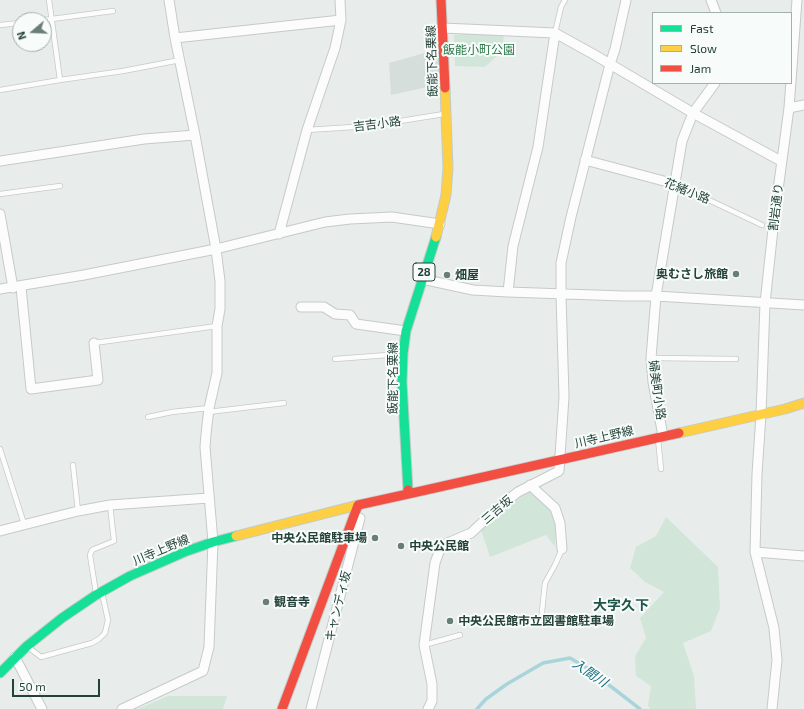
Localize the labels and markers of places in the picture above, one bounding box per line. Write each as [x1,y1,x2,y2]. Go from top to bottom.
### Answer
place label: 奥むさし旅館 [656,267,728,281]
place label: 畑屋 [455,268,479,282]
marker: 奥むさし旅館 [731,269,741,279]
marker: 畑屋 [442,270,452,280]
place label: 中央公民館駐車場 [271,531,367,545]
marker: 中央公民館駐車場 [370,533,380,543]
place label: 中央公民館 [409,539,469,553]
marker: 中央公民館 [396,541,406,551]
place label: 観音寺 [274,595,310,609]
marker: 観音寺 [261,597,271,607]
place label: 中央公民館市立図書館駐車場 [458,614,614,628]
marker: 中央公民館市立図書館駐車場 [445,616,455,626]

